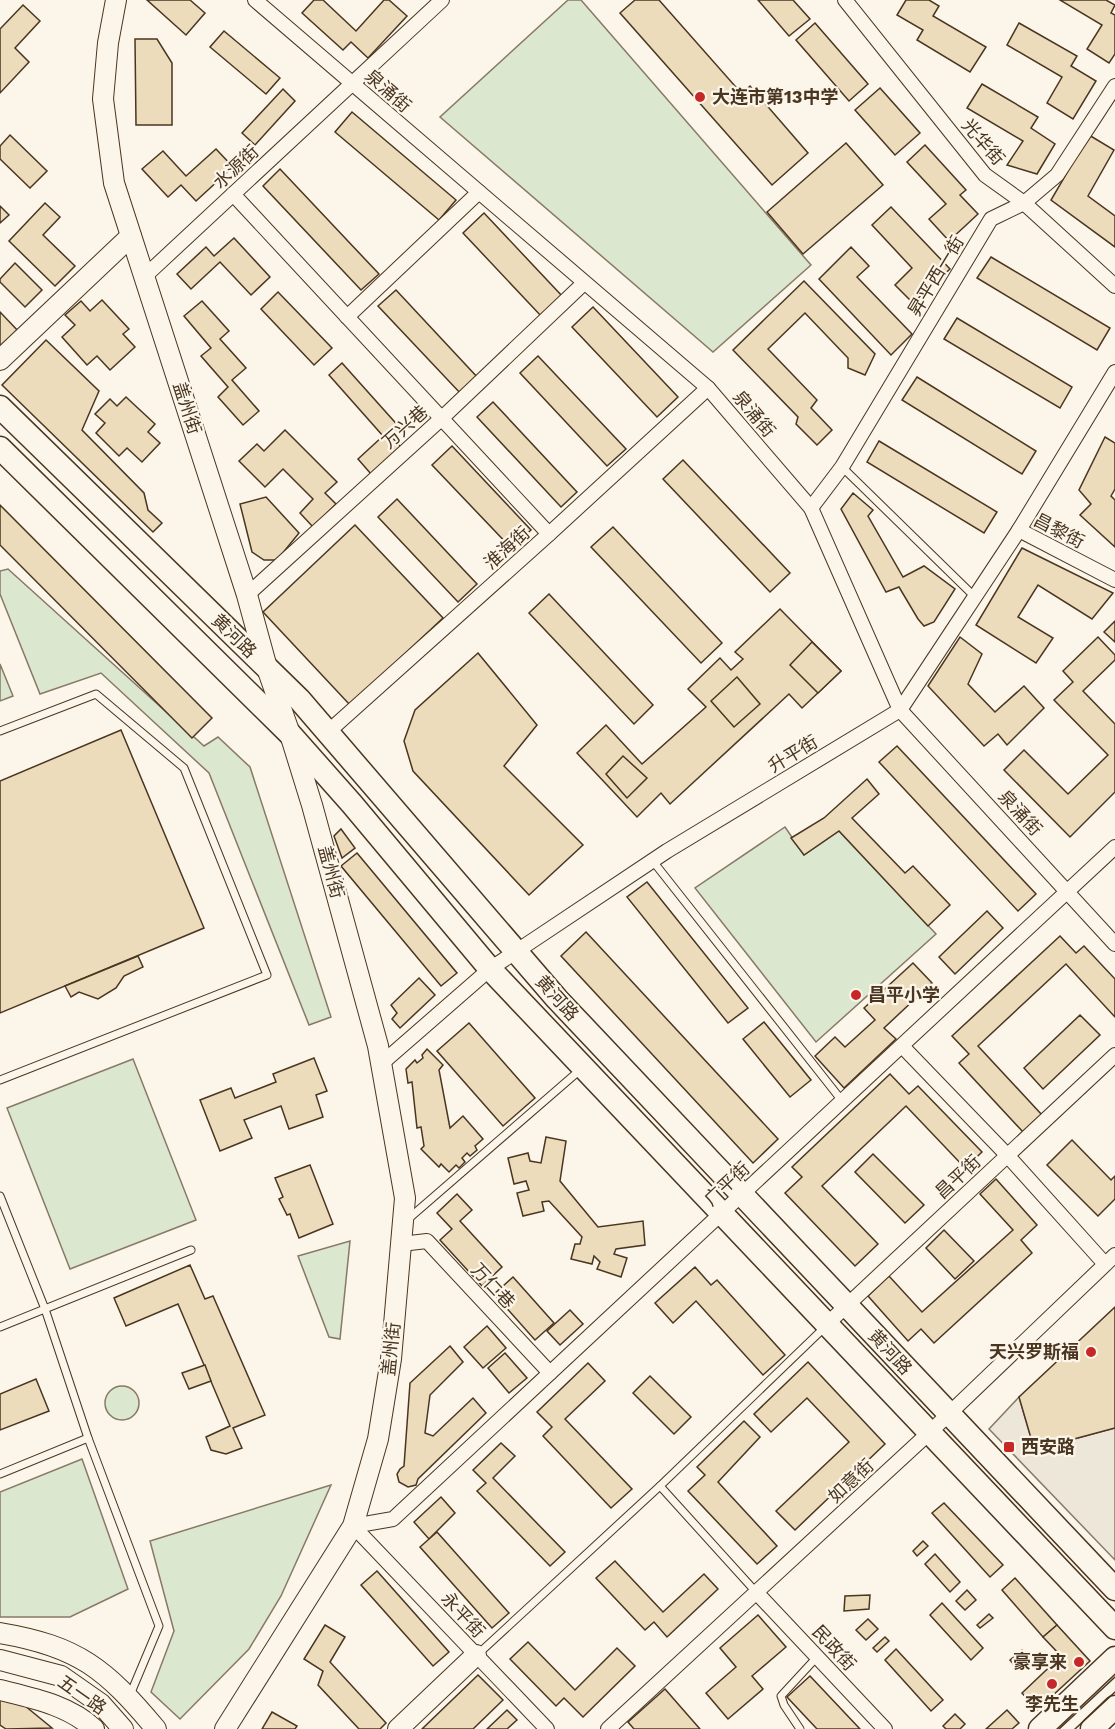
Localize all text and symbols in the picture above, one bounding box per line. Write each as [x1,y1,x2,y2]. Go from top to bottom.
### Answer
street label: 泉涌街 [361,65,416,116]
place label: 大连市第13中学 [712,86,838,107]
marker: 大连市第13中学 [693,90,707,104]
street label: 光华街 [958,114,1009,169]
street label: 水源街 [209,141,263,193]
street label: 昇平西一街 [903,232,968,320]
street label: 盖州街 [169,379,206,437]
street label: 泉涌街 [729,386,780,441]
street label: 万兴巷 [378,401,432,452]
street label: 昌黎街 [1030,509,1088,552]
street label: 淮海街 [480,522,534,573]
street label: 黄河路 [208,609,261,662]
street label: 升平街 [764,731,821,776]
street label: 泉涌街 [994,786,1046,840]
street label: 盖州街 [314,843,349,901]
street label: 黄河路 [532,971,583,1025]
place label: 昌平小学 [868,984,940,1005]
marker: 昌平小学 [849,988,863,1002]
street label: 昌平街 [931,1151,985,1203]
street label: 广平街 [700,1158,754,1210]
street label: 万仁巷 [467,1259,519,1313]
street label: 盖州街 [377,1321,404,1377]
street label: 黄河路 [864,1325,916,1379]
place label: 天兴罗斯福 [989,1341,1079,1362]
marker: 天兴罗斯福 [1084,1345,1098,1359]
place label: 西安路 [1021,1436,1075,1457]
marker: 西安路 [1002,1440,1016,1454]
street label: 如意街 [824,1455,878,1507]
street label: 永平街 [437,1588,489,1642]
street label: 民政街 [808,1621,860,1675]
place label: 豪享来 [1013,1651,1067,1672]
marker: 豪享来 [1072,1655,1086,1669]
street label: 五一路 [54,1671,110,1719]
marker: 李先生 [1045,1677,1059,1691]
place label: 李先生 [1025,1693,1079,1714]

